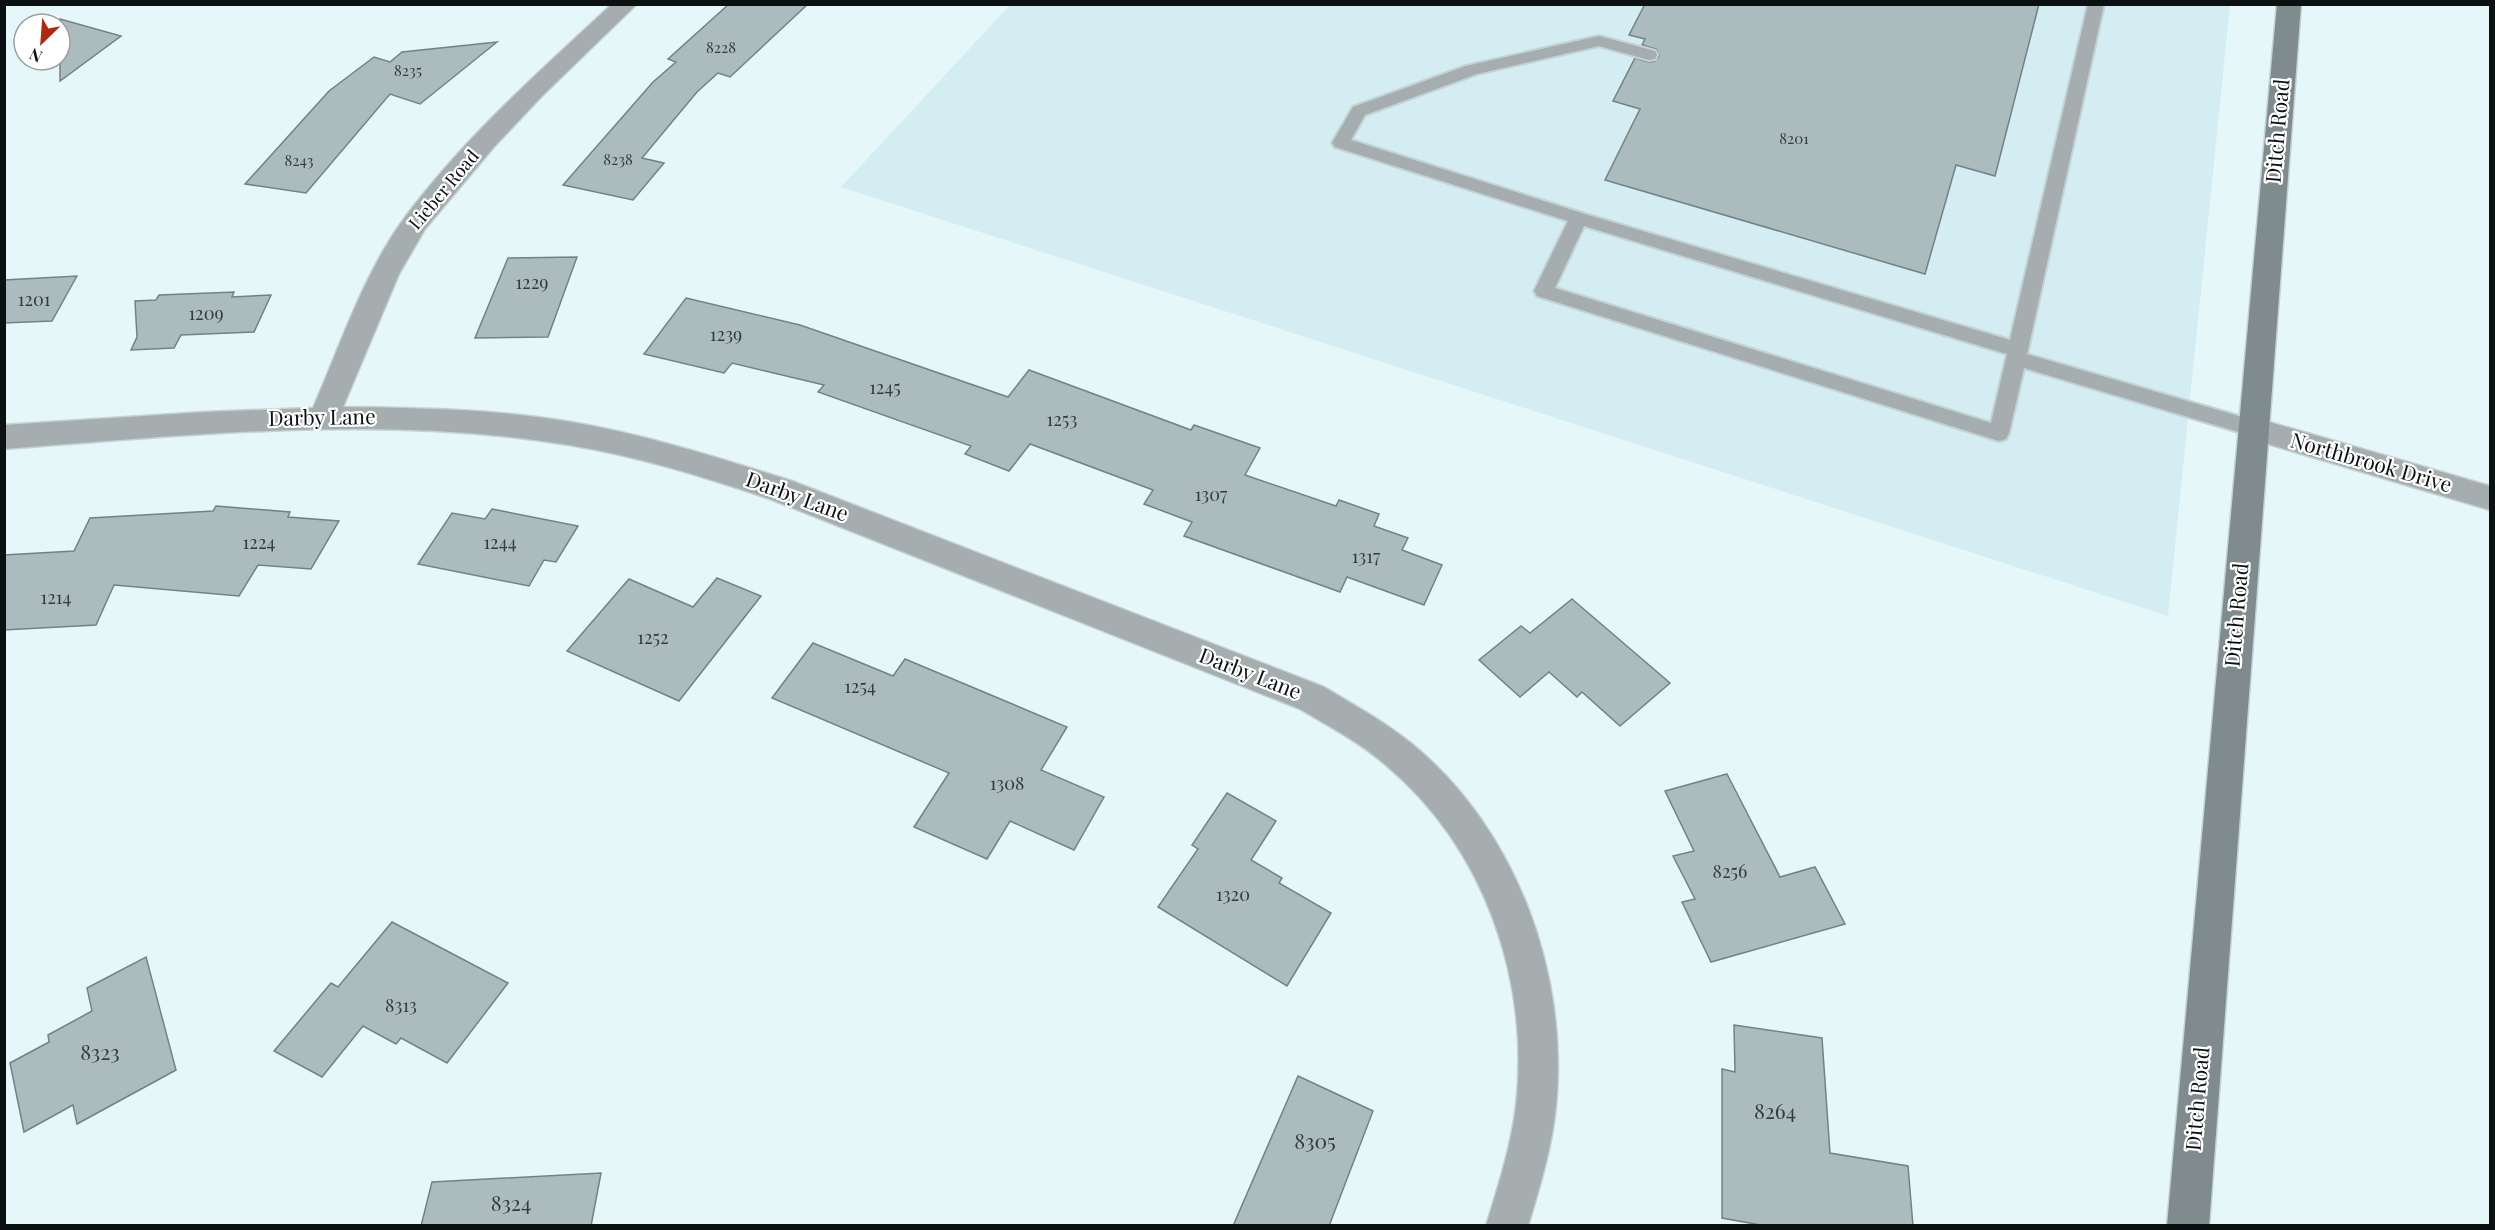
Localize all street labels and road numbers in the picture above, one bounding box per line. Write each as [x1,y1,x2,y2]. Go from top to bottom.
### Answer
street label: Ditch Road [2258,78,2295,184]
street label: Lieber Road [403,144,484,234]
street label: Darby Lane [268,401,376,431]
street label: Northbrook Drive [2288,425,2455,497]
street label: Darby Lane [742,464,853,527]
street label: Ditch Road [2217,562,2254,668]
street label: Darby Lane [1196,640,1306,704]
street label: Ditch Road [2178,1046,2215,1152]

